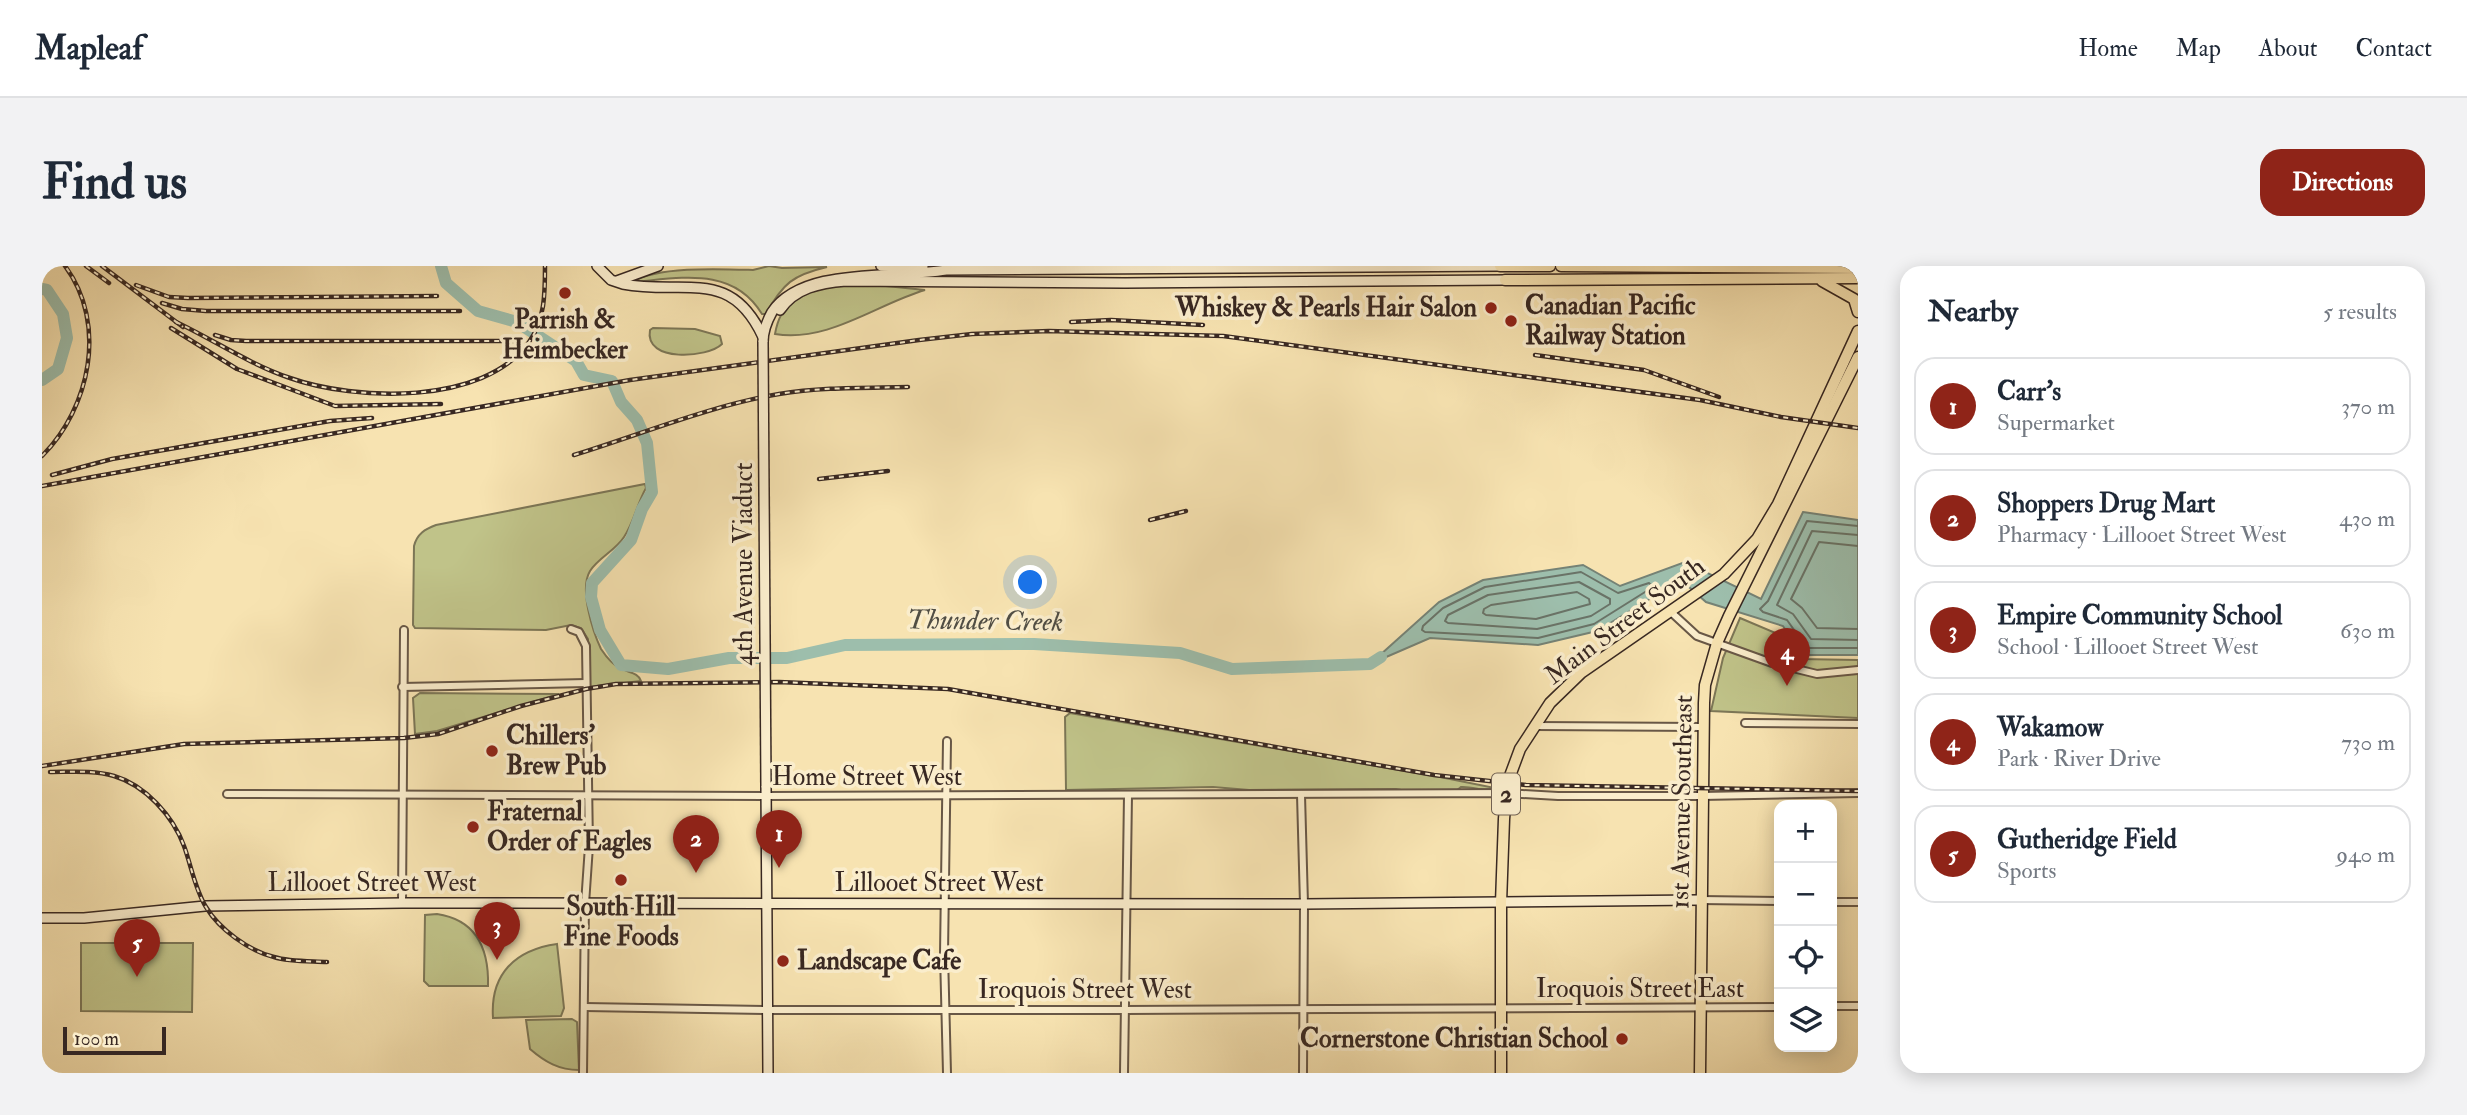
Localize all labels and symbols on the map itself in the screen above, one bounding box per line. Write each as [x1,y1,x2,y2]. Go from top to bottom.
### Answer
marker: Parrish & Heimbecker [557,285,573,301]
place label: Canadian Pacific Railway Station [1525,290,1696,353]
place label: Whiskey & Pearls Hair Salon [1174,292,1478,325]
marker: Whiskey & Pearls Hair Salon [1483,300,1499,316]
place label: Parrish & Heimbecker [502,304,628,366]
marker: Canadian Pacific Railway Station [1503,313,1519,329]
street label: 4th Avenue Viaduct [728,462,760,666]
street label: Main Street South [1539,550,1712,692]
your location [1013,565,1047,599]
water label: Thunder Creek [907,602,1063,640]
pin: 4 [1764,628,1810,686]
street label: 1st Avenue Southeast [1664,695,1700,909]
place label: Chillers' Brew Pub [506,720,606,782]
marker: Chillers' Brew Pub [484,743,500,759]
street label: Home Street West [772,761,962,793]
road number: 2 [1492,774,1520,814]
place label: Fraternal Order of Eagles [487,796,652,859]
pin: 1 [756,810,802,868]
pin: 2 [673,815,719,873]
marker: Fraternal Order of Eagles [465,819,481,835]
street label: Lillooet Street West [267,867,477,899]
street label: Lillooet Street West [834,867,1044,899]
marker: South Hill Fine Foods [613,872,629,888]
place label: South Hill Fine Foods [563,891,679,953]
pin: 3 [474,902,520,960]
pin: 5 [114,919,160,977]
place label: Landscape Cafe [797,945,961,978]
marker: Landscape Cafe [775,953,791,969]
street label: Iroquois Street East [1536,973,1744,1005]
street label: Iroquois Street West [978,974,1192,1006]
place label: Cornerstone Christian School [1300,1023,1608,1055]
scale bar [63,1024,166,1056]
marker: Cornerstone Christian School [1614,1031,1630,1047]

